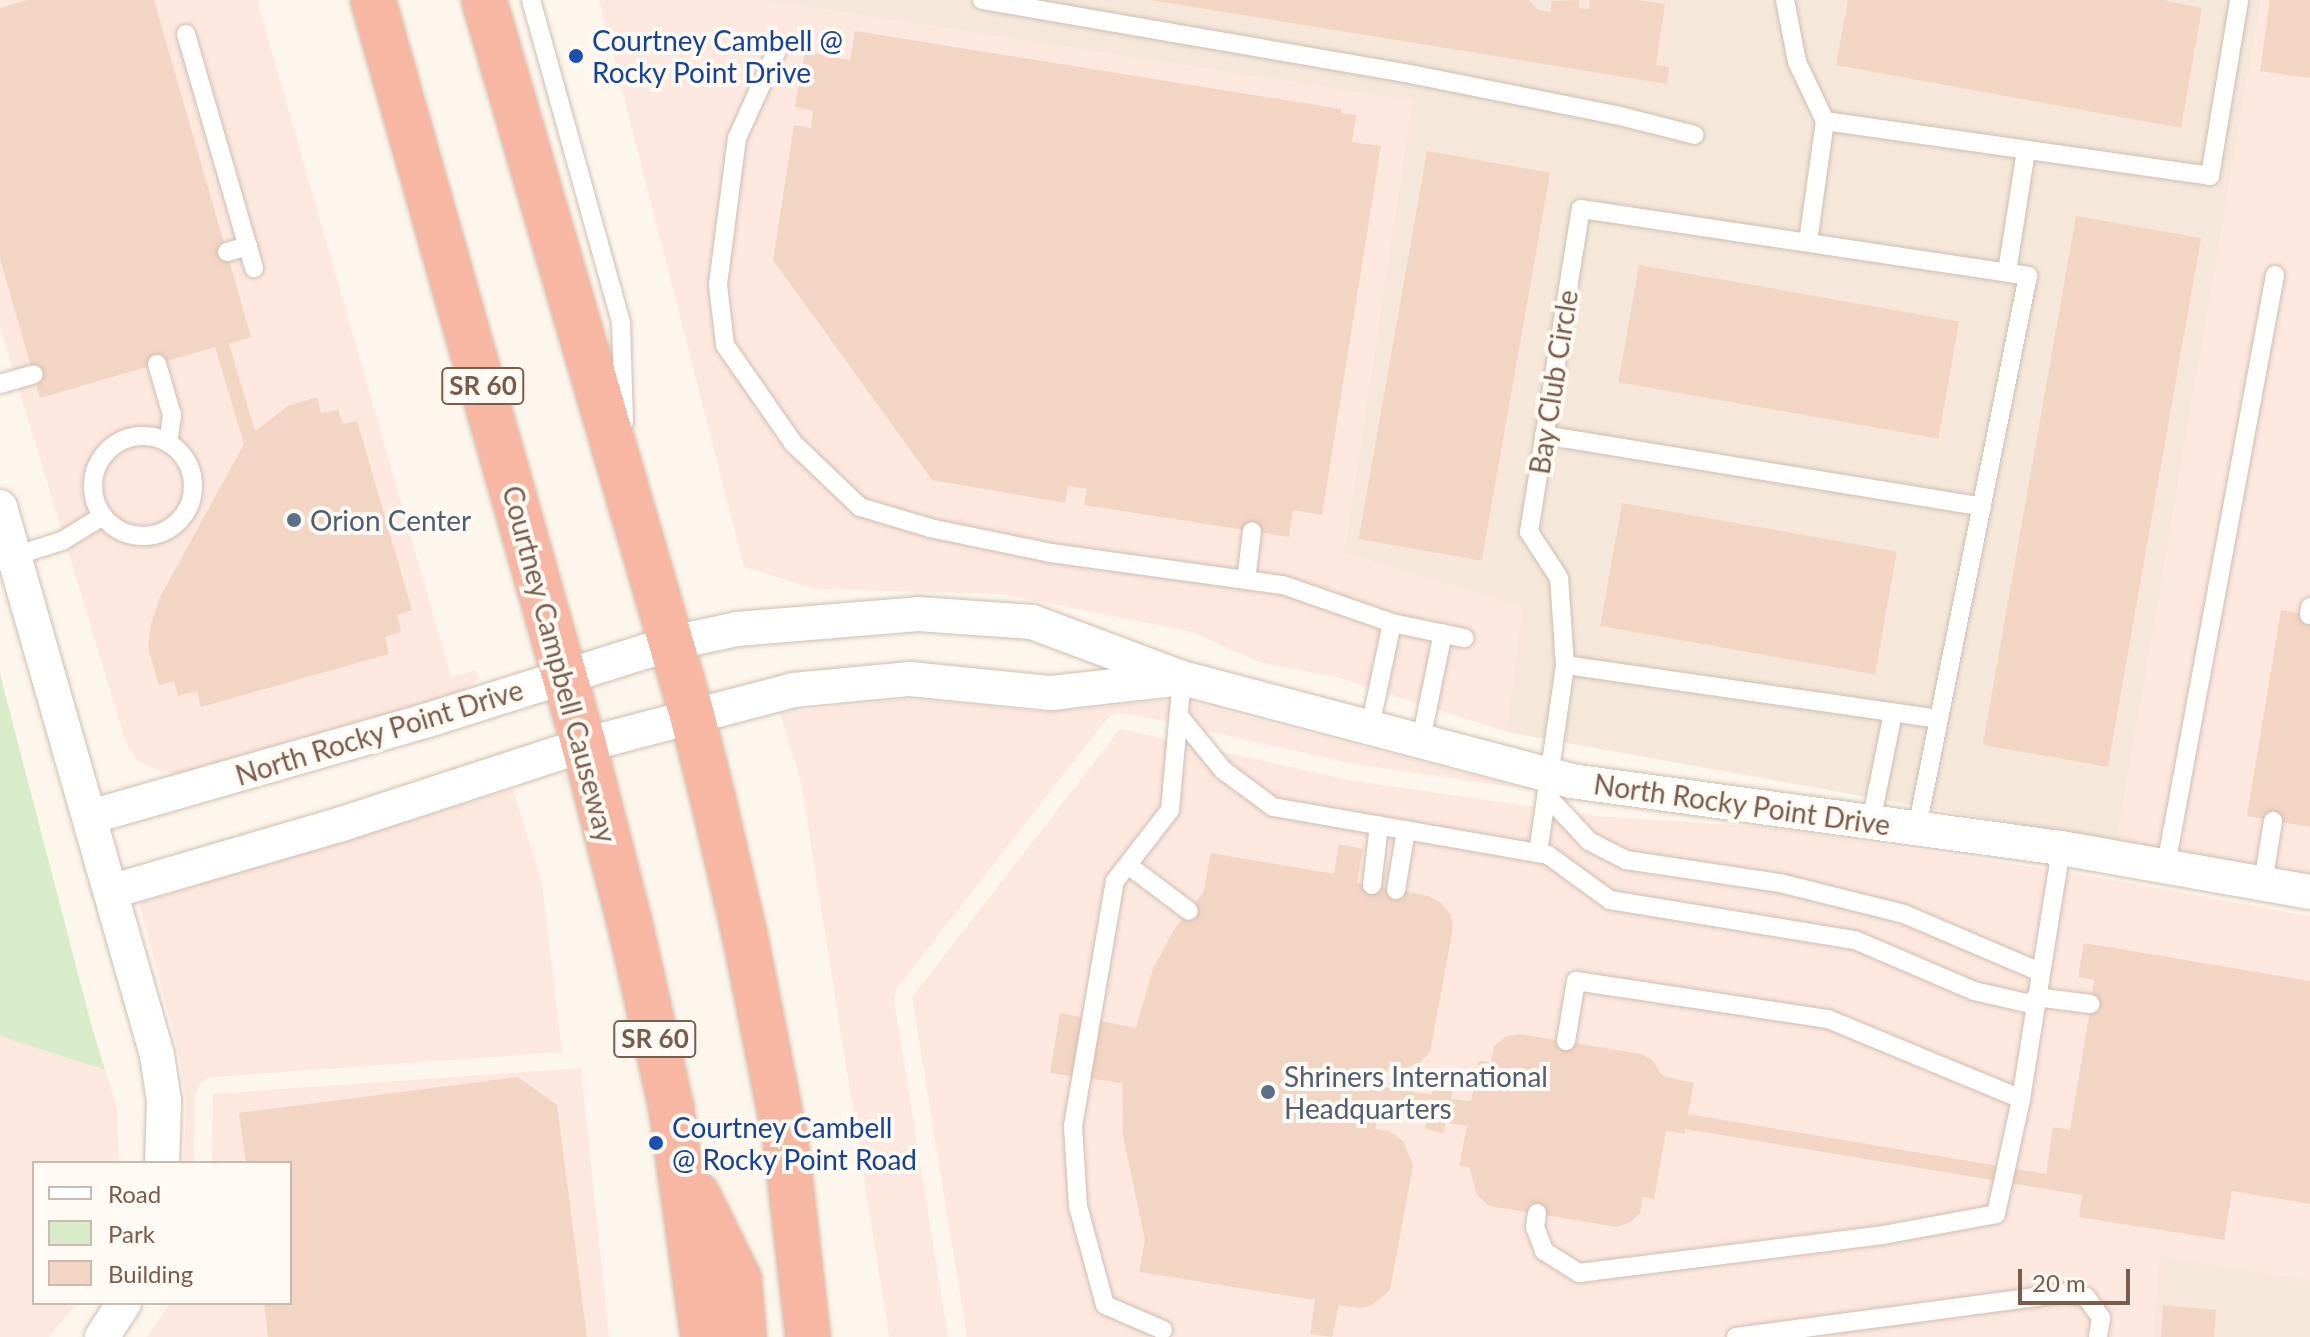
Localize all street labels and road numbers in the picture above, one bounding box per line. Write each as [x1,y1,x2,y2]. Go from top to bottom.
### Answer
street label: Bay Club Circle [1522,287,1584,477]
road number: SR 60 [441,364,525,408]
street label: Courtney Campbell Causeway [496,482,624,846]
street label: North Rocky Point Drive [231,672,527,792]
street label: North Rocky Point Drive [1591,767,1893,841]
road number: SR 60 [613,1017,697,1061]

